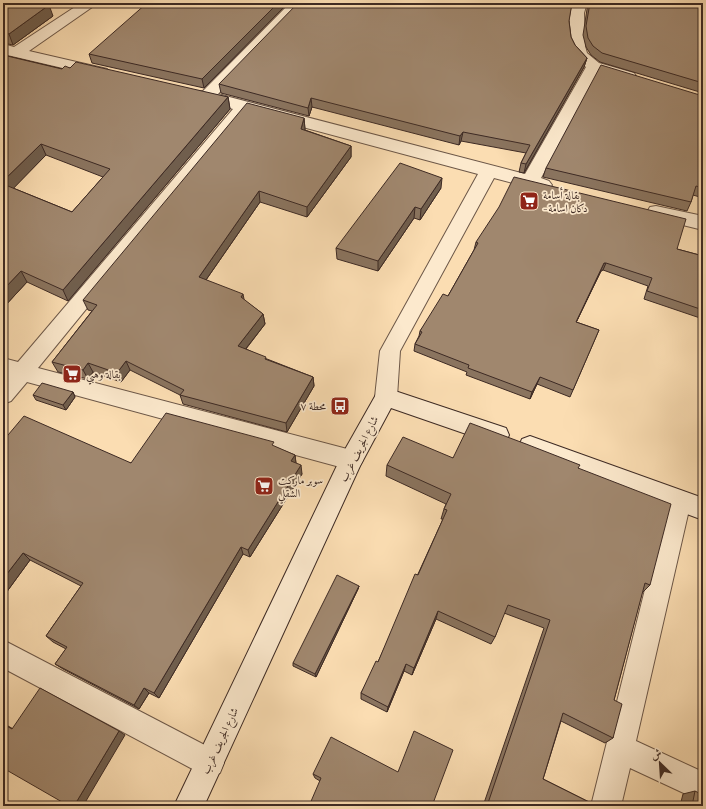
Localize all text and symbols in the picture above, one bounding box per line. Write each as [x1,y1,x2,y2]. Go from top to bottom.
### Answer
place label: بقالة أسامة - دكان اسامة [543,187,588,215]
supermarket icon: بقالة أسامة - دكان اسامة [518,190,540,212]
supermarket icon: بقالة وهبي [61,363,83,385]
place label: بقالة وهبي [86,368,121,385]
bus stop icon: محطة ٧ [329,395,351,417]
place label: محطة ٧ [300,400,326,413]
street label: شارع الجريف غرب [337,414,384,485]
place label: سوبر ماركت الشقلي [278,474,323,504]
supermarket icon: سوبر ماركت الشقلي [253,475,275,497]
street label: شارع الجريف غرب [199,706,244,778]
north arrow [640,743,680,783]
text: ش [648,746,664,763]

